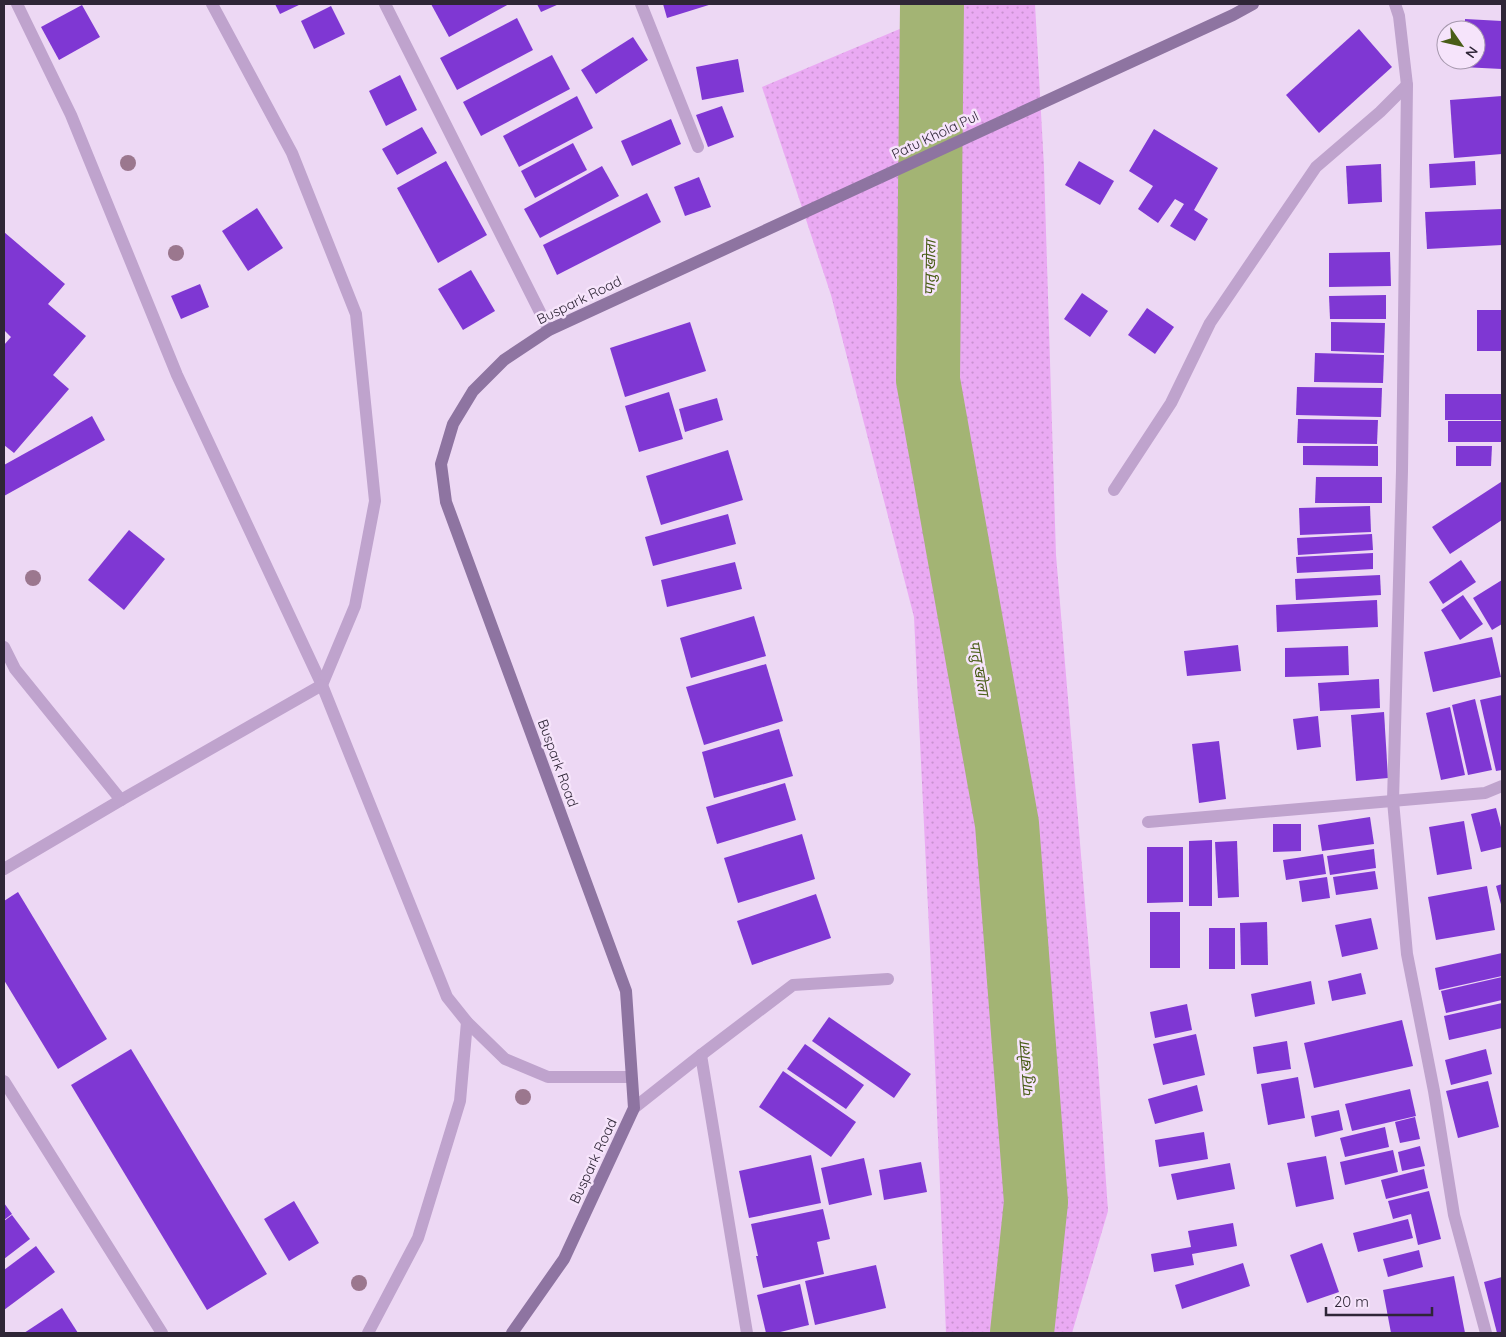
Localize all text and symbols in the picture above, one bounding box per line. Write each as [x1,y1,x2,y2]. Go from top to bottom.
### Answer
north arrow [1436,20,1486,70]
text: N [1461,43,1482,62]
street label: Patu Khola Pul [889,107,981,163]
water label: पातु खोला [920,237,941,296]
street label: Buspark Road [534,272,624,328]
water label: पातु खोला [964,639,994,700]
street label: Buspark Road [534,717,582,809]
water label: पातु खोला [1014,1039,1038,1098]
street label: Buspark Road [565,1115,621,1207]
scale bar [1326,1284,1432,1316]
text: 20 m [1334,1292,1369,1311]

